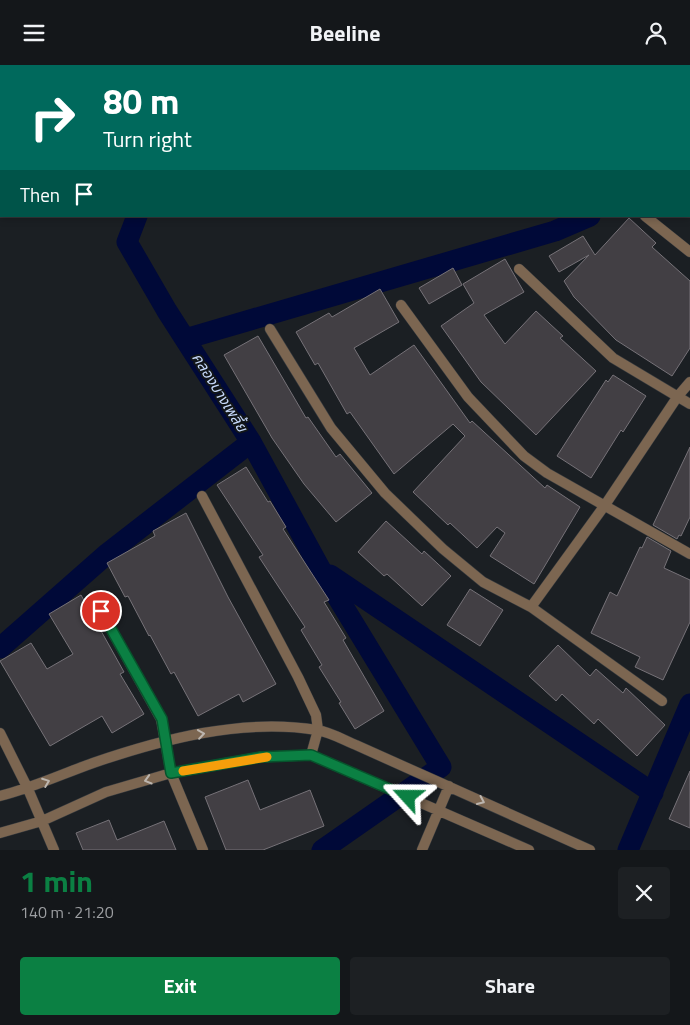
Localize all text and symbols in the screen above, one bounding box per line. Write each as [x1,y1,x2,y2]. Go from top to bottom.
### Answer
text: Beeline [310,16,380,50]
icon: menu [20,19,48,47]
icon: person [642,19,670,47]
text: 80 m [103,74,179,128]
icon: right [20,85,85,150]
text: Turn right [103,122,192,156]
text: Then [20,180,60,209]
icon: arrive [70,180,98,208]
water label: คลองบางเพลี้ย [186,348,254,437]
pin [80,590,122,632]
icon: arrive [87,597,115,625]
one-way arrow [198,729,206,740]
position arrow [381,770,433,822]
one-way arrow [145,774,153,784]
one-way arrow [42,778,50,788]
one-way arrow [475,794,484,804]
text: 1 min [20,858,93,904]
button: close [618,867,670,919]
text: 140 m · 21:20 [20,900,114,924]
button: Exit [20,957,340,1015]
button: Share [350,957,670,1015]

